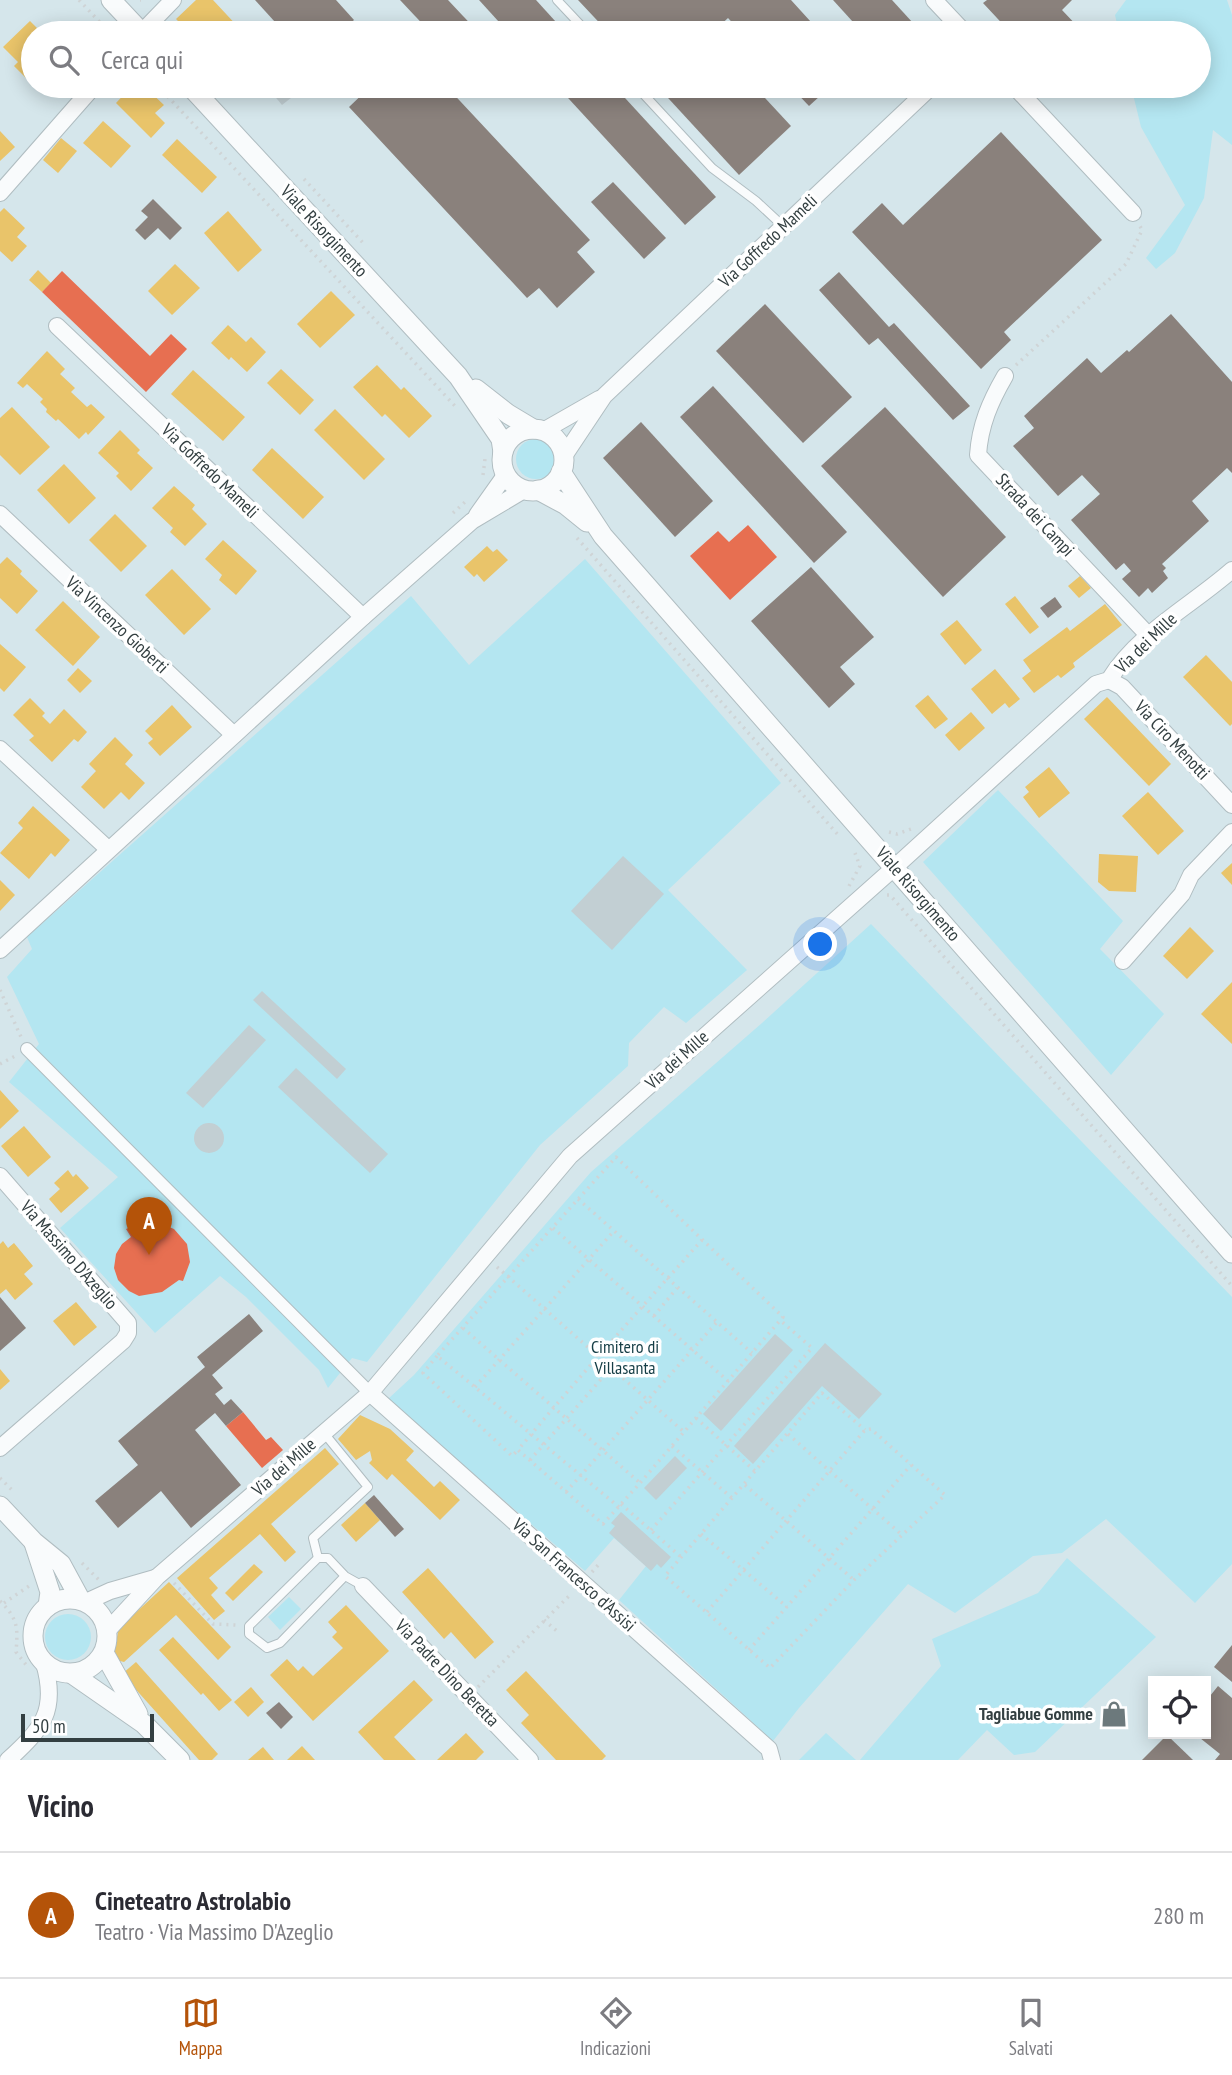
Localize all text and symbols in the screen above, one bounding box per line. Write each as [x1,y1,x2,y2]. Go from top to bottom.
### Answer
search box [21,21,1211,98]
icon: search [45,41,83,79]
text: Cerca qui [101,43,183,76]
street label: Viale Risorgimento [275,179,373,282]
street label: Via Goffredo Mameli [713,189,822,293]
street label: Via Goffredo Mameli [156,418,264,523]
street label: Strada dei Campi [991,468,1080,561]
street label: Via Vincenzo Gioberti [60,570,174,678]
street label: Via dei Mille [1109,607,1181,678]
street label: Via Ciro Menotti [1129,694,1215,784]
street label: Viale Risorgimento [870,841,966,946]
your location [803,927,837,961]
street label: Via dei Mille [639,1025,713,1095]
street label: Via Massimo D'Azeglio [15,1195,123,1314]
pin: A [126,1197,172,1255]
park label: Cimitero di Villasanta [591,1335,659,1379]
street label: Via dei Mille [246,1433,320,1501]
street label: Via San Francesco d'Assisi [507,1512,641,1636]
street label: Via Padre Dino Beretta [390,1613,504,1731]
map controls [1148,1676,1211,1739]
button: locate [1148,1676,1211,1739]
shop icon: Tagliabue Gomme [1099,1699,1129,1729]
place label: Tagliabue Gomme [979,1702,1093,1725]
scale bar [21,1711,154,1743]
text: 50 m [32,1714,66,1738]
text: Vicino [28,1786,94,1825]
text: Cineteatro Astrolabio [95,1884,291,1917]
text: A [45,1901,57,1930]
text: 280 m [1153,1901,1204,1930]
text: Teatro · Via Massimo D'Azeglio [95,1917,333,1946]
tab: Mappa [179,1994,223,2060]
tab: Indicazioni [580,1994,651,2060]
tab: Salvati [1009,1994,1053,2060]

